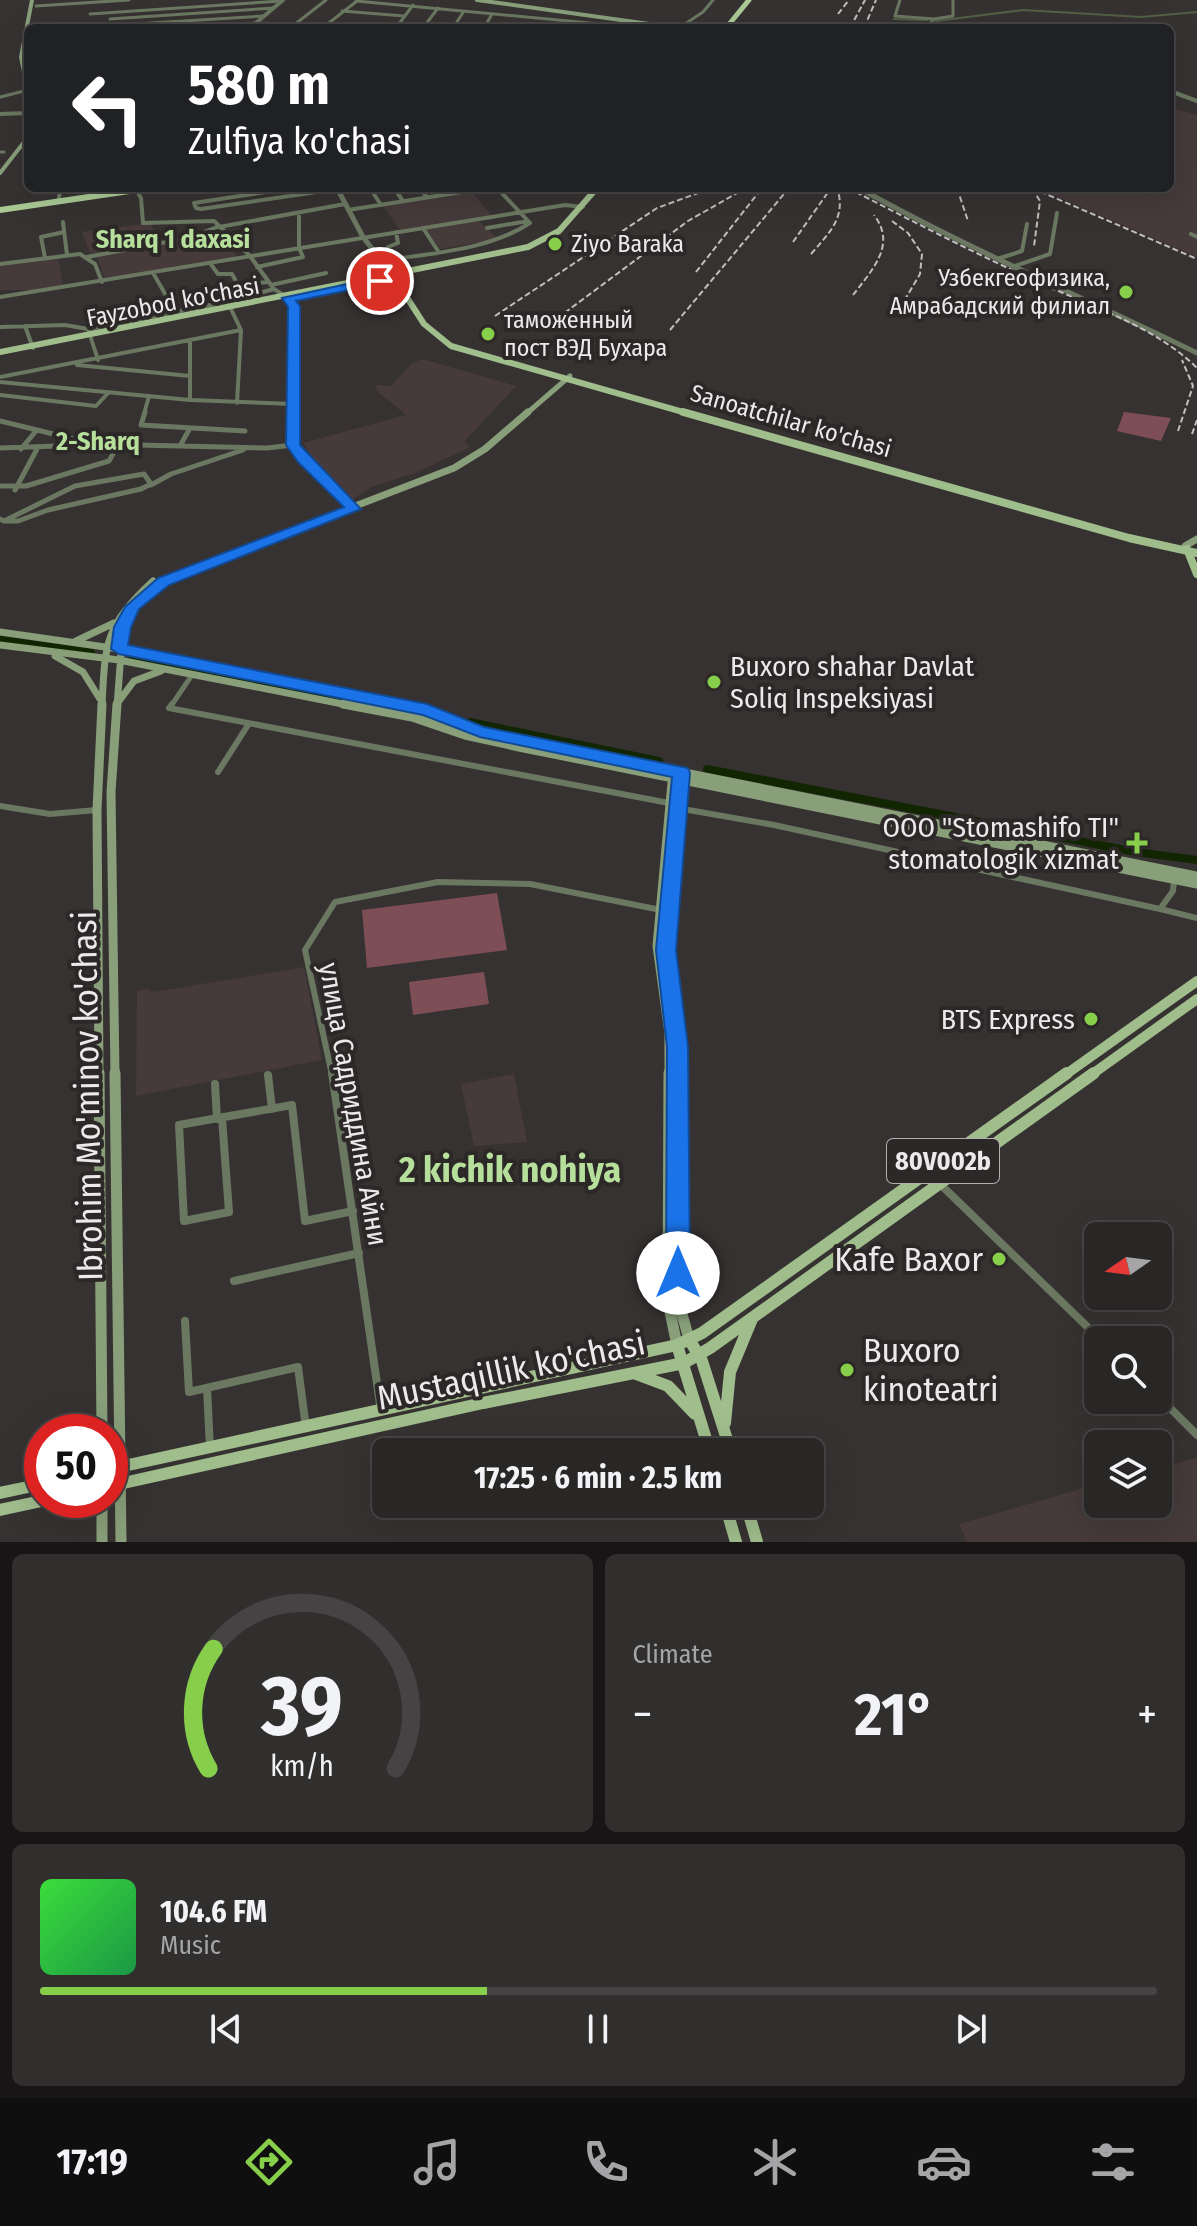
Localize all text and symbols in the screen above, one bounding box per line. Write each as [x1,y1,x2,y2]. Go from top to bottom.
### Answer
text: 580 m [188,52,330,119]
icon: left [56,56,160,160]
text: Zulfiya ko'chasi [188,120,411,164]
district label: Sharq 1 daxasi [96,224,250,255]
place label: Ziyo Baraka [571,230,684,258]
marker: Ziyo Baraka [546,235,564,253]
pin [346,247,414,315]
icon: arrive [358,259,402,303]
place label: Узбекгеофизика, Амрабадский филиал [890,264,1110,320]
street label: Fayzobod ko'chasi [84,271,262,333]
marker: Узбекгеофизика, Амрабадский филиал [1117,283,1135,301]
place label: таможенный пост ВЭД Бухара [504,306,667,362]
marker: таможенный пост ВЭД Бухара [479,325,497,343]
street label: Sanoatchilar ko'chasi [687,379,895,463]
district label: 2-Sharq [55,426,140,457]
place label: Buxoro shahar Davlat Soliq Inspeksiyasi [730,650,975,715]
marker: Buxoro shahar Davlat Soliq Inspeksiyasi [705,673,723,691]
place label: OOO "Stomashifo TI" stomatologik xizmat [882,811,1120,876]
marker: OOO "Stomashifo TI" stomatologik xizmat [1126,832,1148,854]
street label: Ibrohim Mo'minov ko'chasi [64,911,111,1281]
street label: улица Садриддина Айни [312,960,395,1248]
place label: BTS Express [941,1003,1075,1036]
marker: BTS Express [1082,1010,1100,1028]
road number: 80V002b [887,1139,999,1183]
district label: 2 kichik nohiya [398,1148,621,1192]
north arrow [1084,1222,1172,1310]
map controls [1084,1222,1172,1518]
position arrow [636,1231,720,1315]
place label: Kafe Baxor [834,1239,983,1280]
marker: Kafe Baxor [990,1250,1008,1268]
street label: Mustaqillik ko'chasi [373,1322,649,1419]
button: search [1084,1326,1172,1414]
place label: Buxoro kinoteatri [863,1330,999,1410]
marker: Buxoro kinoteatri [838,1361,856,1379]
speed limit sign: 50 [24,1414,128,1518]
button: layers [1084,1430,1172,1518]
text: 17:25 · 6 min · 2.5 km [474,1460,722,1496]
text: Climate [633,1639,713,1670]
text: 39 [260,1657,343,1757]
text: 21° [855,1679,935,1751]
text: − [633,1688,652,1741]
text: + [1137,1688,1157,1741]
text: km/h [270,1749,334,1784]
text: 104.6 FM [160,1894,267,1930]
text: Music [160,1930,221,1961]
icon: previous [204,2007,248,2051]
icon: pause [576,2007,620,2051]
icon: next [949,2007,993,2051]
icon: directions [241,2134,297,2190]
icon: music [409,2134,465,2190]
icon: phone [578,2134,634,2190]
icon: climate [747,2134,803,2190]
icon: car [916,2134,972,2190]
icon: filters [1085,2134,1141,2190]
text: 17:19 [56,2140,128,2184]

